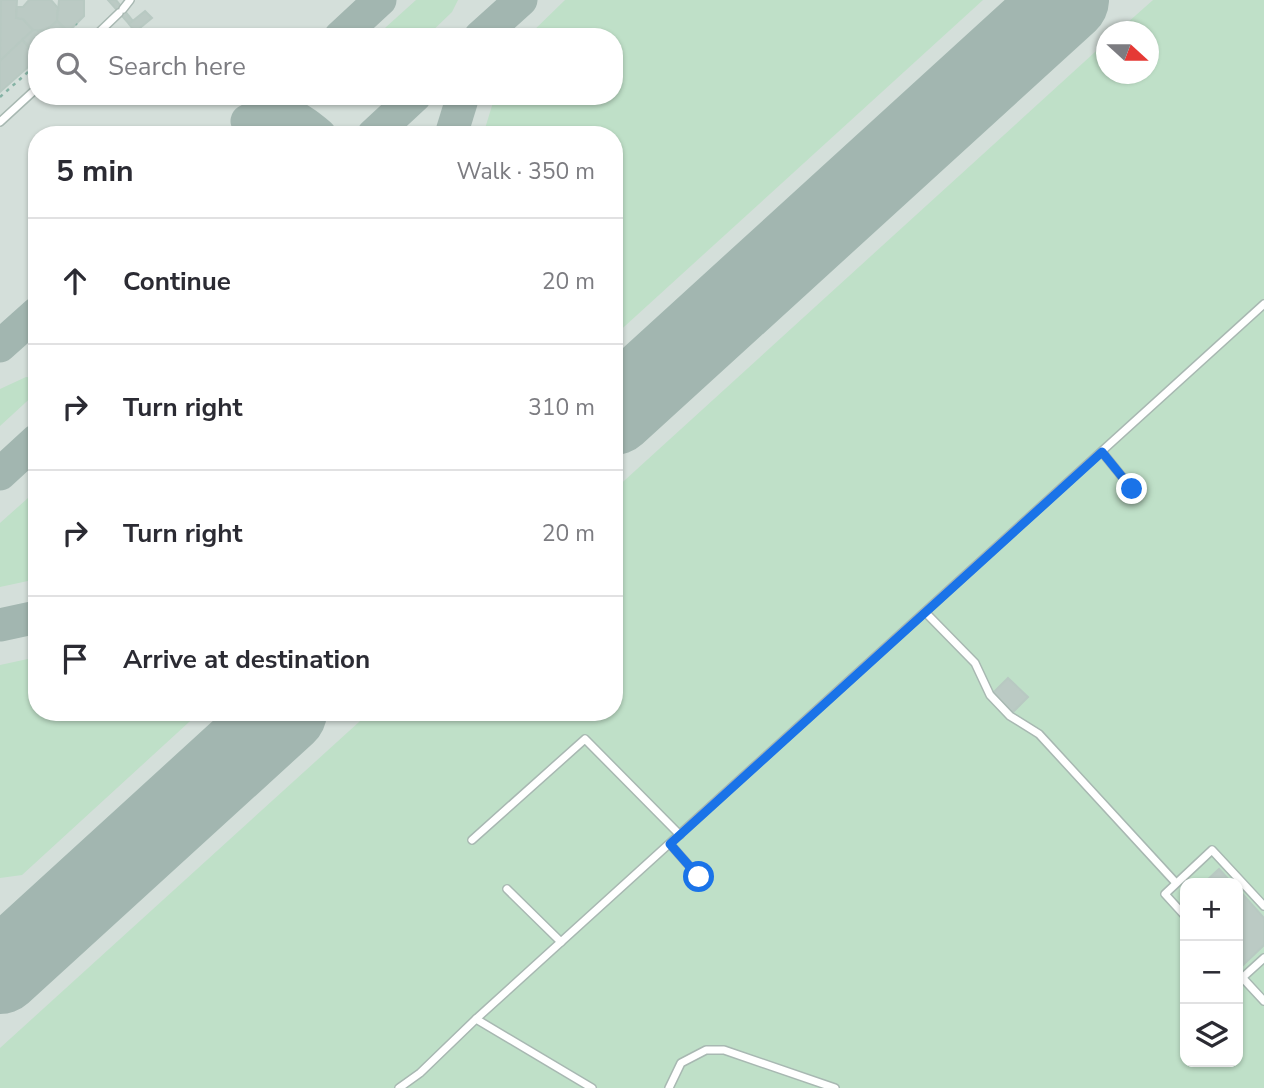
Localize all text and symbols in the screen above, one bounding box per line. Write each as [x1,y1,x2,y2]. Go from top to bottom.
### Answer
north arrow [1096,21,1159,84]
search box [28,28,623,105]
icon: search [52,48,90,86]
text: Search here [108,49,246,84]
text: 5 min [56,151,134,192]
text: Walk · 350 m [456,156,595,187]
icon: ahead [56,262,94,300]
text: Continue [123,264,231,299]
text: 20 m [542,266,595,297]
icon: right [56,388,94,426]
text: Turn right [123,390,242,425]
text: 310 m [528,392,595,423]
route end [1116,473,1147,504]
icon: right [56,514,94,552]
text: Turn right [123,516,242,551]
text: 20 m [542,518,595,549]
icon: arrive [56,640,94,678]
text: Arrive at destination [123,642,370,677]
route start [683,861,714,892]
map controls [1180,878,1243,1067]
button: + [1180,878,1243,941]
button: − [1180,941,1243,1004]
button: layers [1180,1004,1243,1067]

